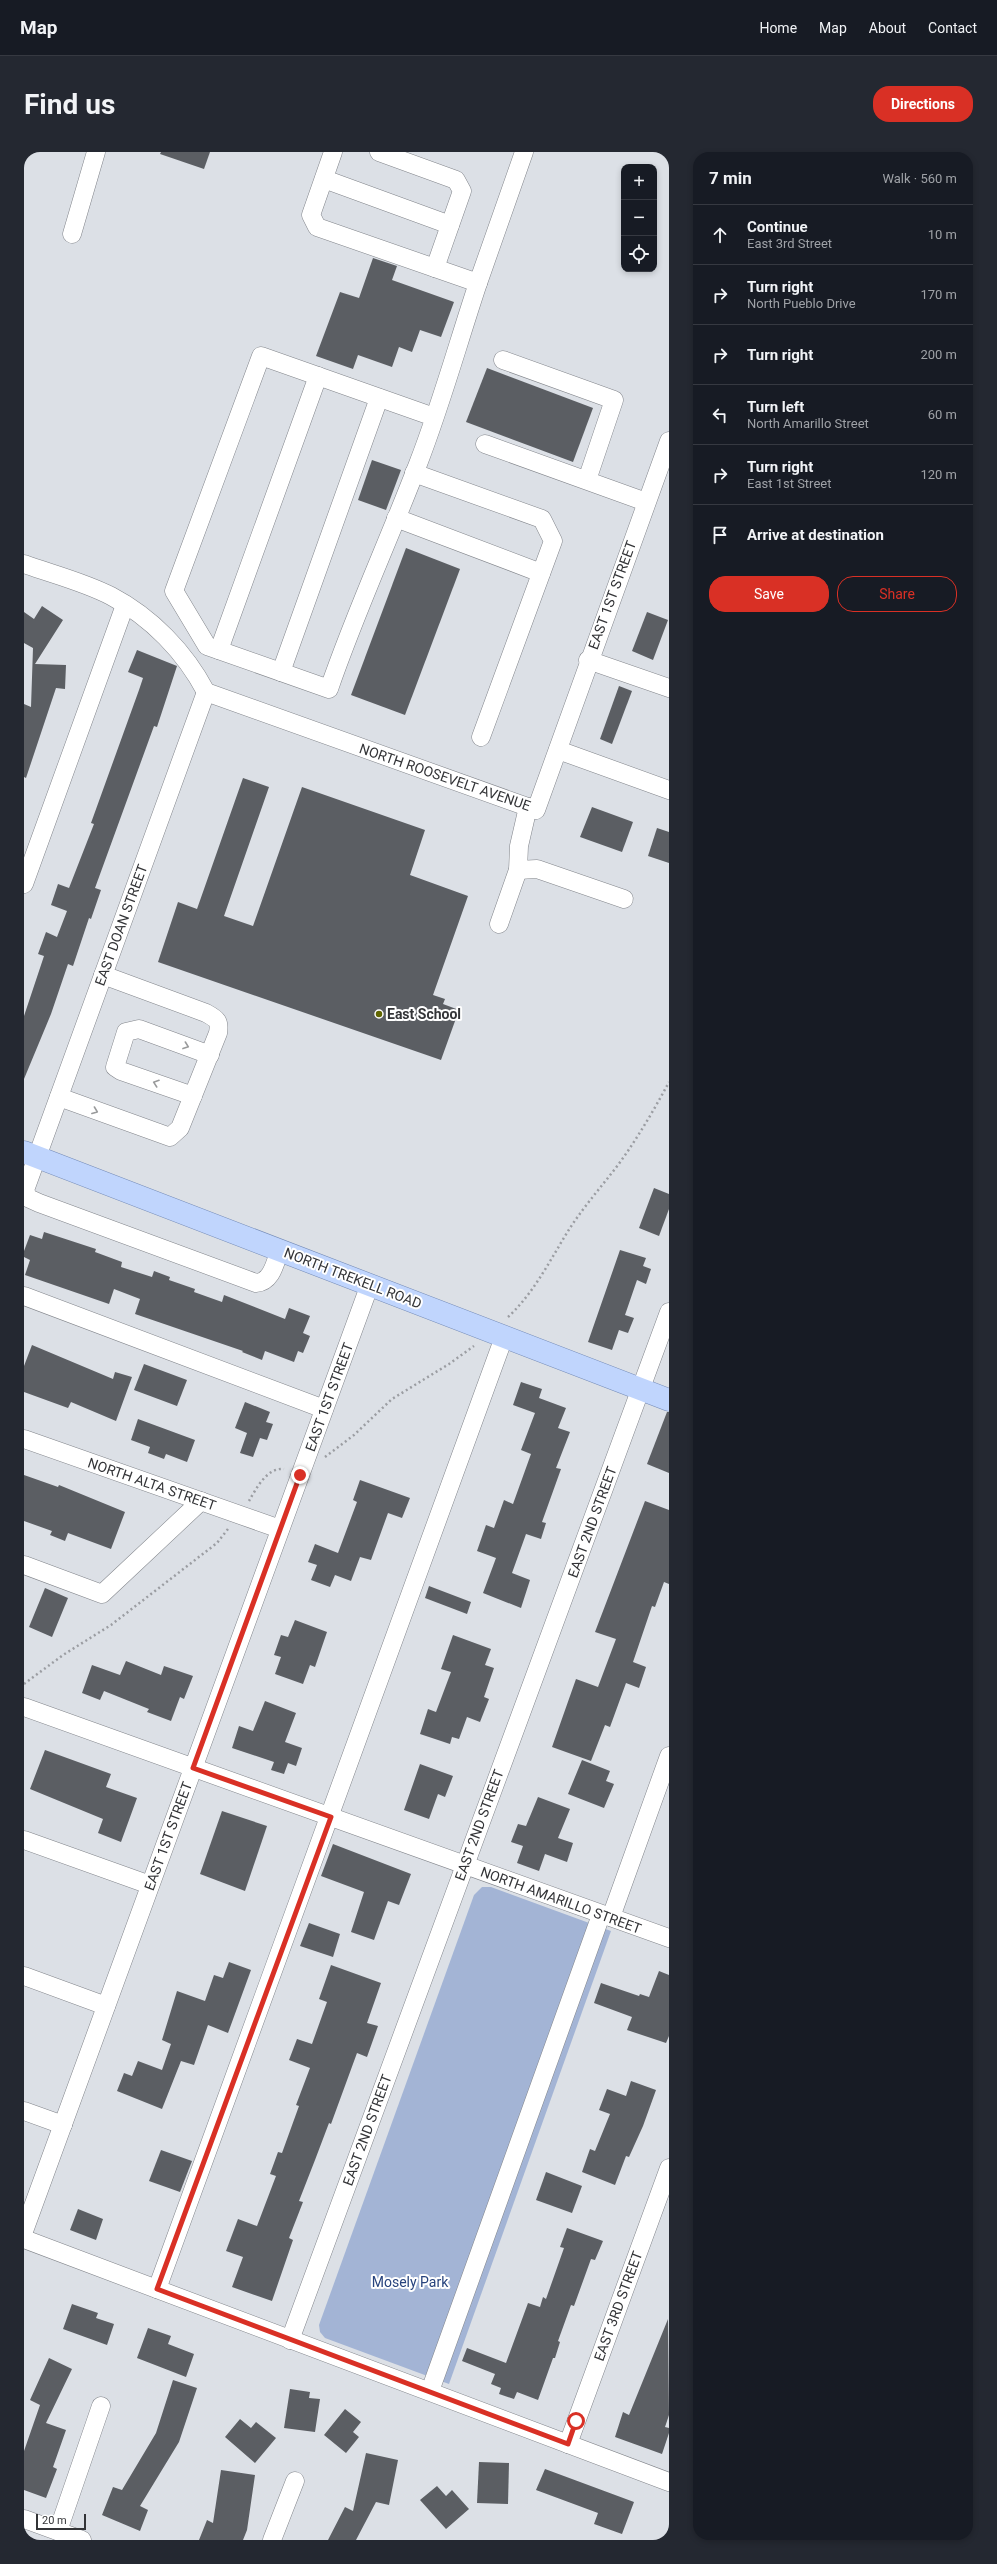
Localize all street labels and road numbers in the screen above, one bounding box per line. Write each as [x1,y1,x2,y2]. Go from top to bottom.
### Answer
street label: EAST 1ST STREET [585,538,639,651]
street label: NORTH ROOSEVELT AVENUE [357,740,533,814]
street label: EAST DOAN STREET [92,862,151,988]
street label: NORTH TREKELL ROAD [282,1244,424,1312]
street label: EAST 1ST STREET [302,1340,356,1453]
street label: NORTH ALTA STREET [86,1455,219,1514]
street label: EAST 2ND STREET [564,1464,620,1580]
street label: EAST 2ND STREET [451,1767,507,1883]
street label: EAST 1ST STREET [141,1779,195,1892]
street label: NORTH AMARILLO STREET [478,1863,644,1937]
street label: EAST 2ND STREET [339,2072,395,2188]
street label: EAST 3RD STREET [591,2248,646,2363]

